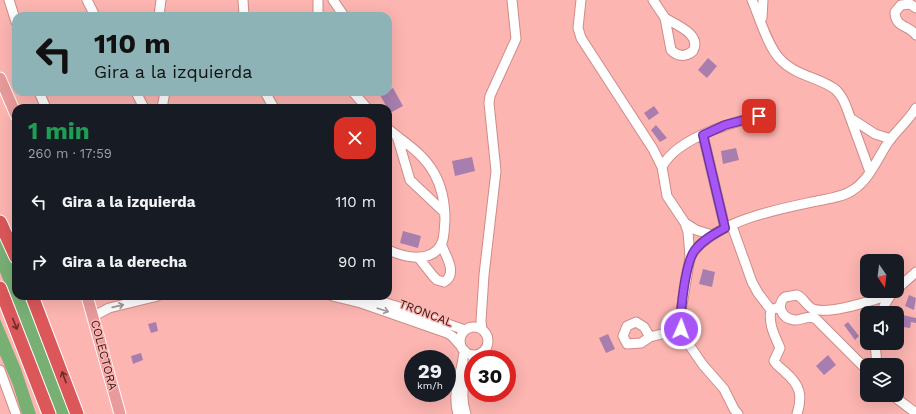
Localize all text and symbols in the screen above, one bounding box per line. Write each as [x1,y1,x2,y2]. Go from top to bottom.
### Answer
text: 110 m [94,27,171,60]
icon: left [28,28,80,80]
text: Gira a la izquierda [94,61,253,82]
pin [742,99,776,133]
icon: arrive [748,105,770,127]
text: 1 min [28,117,90,145]
button: close [334,117,376,159]
text: 260 m · 17:59 [28,146,112,161]
icon: left [28,191,50,213]
text: Gira a la izquierda [62,193,195,211]
text: 110 m [336,193,376,211]
icon: right [28,251,50,273]
text: Gira a la derecha [62,253,187,271]
text: 90 m [338,253,376,271]
north arrow [860,254,904,298]
map controls [860,254,904,402]
street label: TRONCAL [397,296,455,330]
one-way arrow [111,301,124,309]
button: sound [860,306,904,350]
one-way arrow [376,307,389,314]
position arrow [660,308,702,350]
one-way arrow [12,317,19,329]
street label: COLECTORA [88,318,120,392]
speed limit sign: 30 [464,350,516,402]
button: layers [860,358,904,402]
text: 29 [418,359,442,383]
one-way arrow [59,372,67,384]
text: km/h [417,380,443,391]

